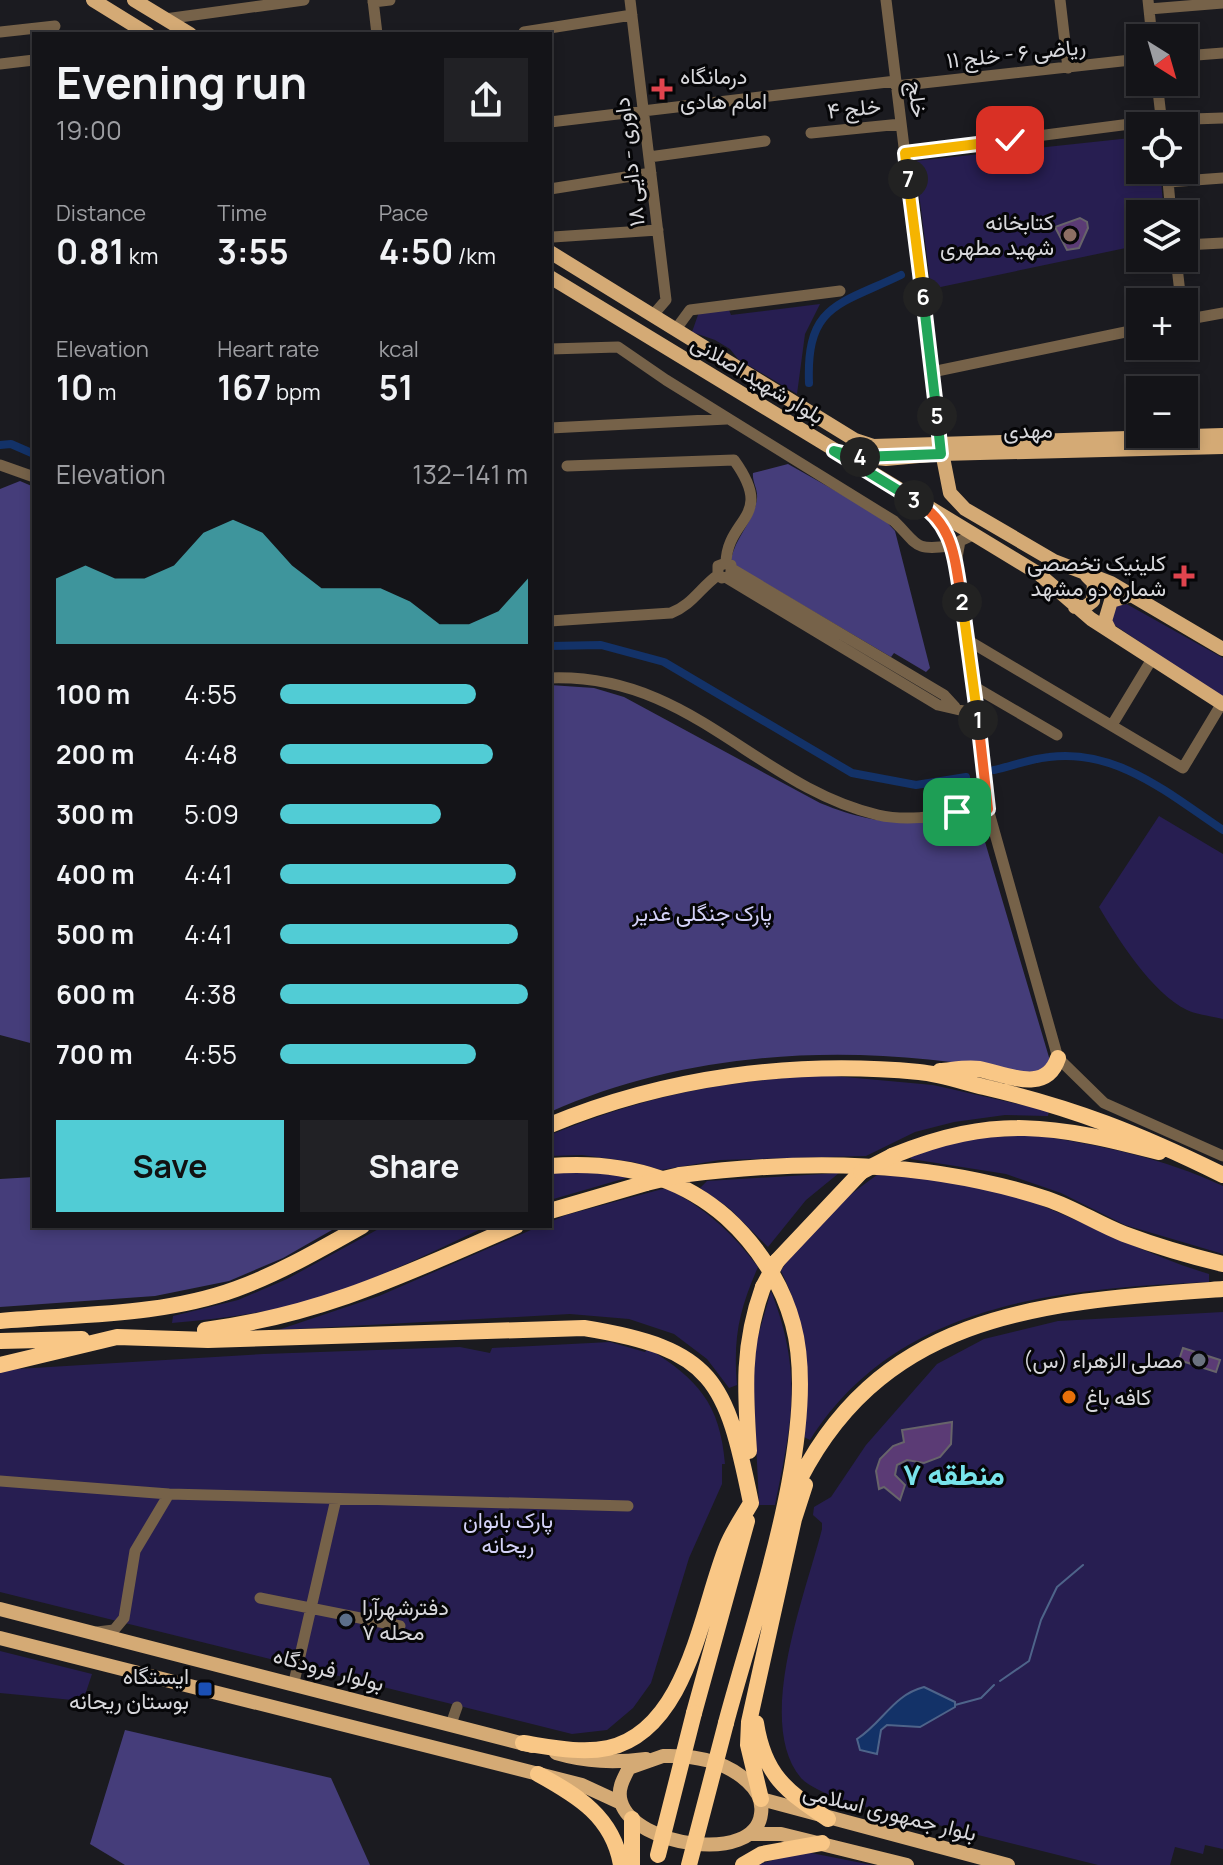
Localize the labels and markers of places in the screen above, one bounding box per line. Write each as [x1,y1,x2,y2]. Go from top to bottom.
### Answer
place label: درمانگاه امام هادی [680,61,767,116]
marker: درمانگاه امام هادی [651,78,673,100]
pin [976,106,1044,174]
pin: 7 [888,159,928,199]
place label: کتابخانه شهید مطهری [940,207,1054,262]
marker: کتابخانه شهید مطهری [1061,226,1079,244]
pin: 6 [903,277,943,317]
pin: 5 [917,396,957,436]
pin: 4 [840,437,880,477]
pin: 3 [894,480,934,520]
place label: کلینیک تخصصی شمار‌ه دو مشهد [1027,548,1166,603]
marker: کلینیک تخصصی شمار‌ه دو مشهد [1173,565,1195,587]
pin: 2 [942,582,982,622]
pin: 1 [958,700,998,740]
pin [923,778,991,846]
place label: مصلی الزهراء (س) [1023,1345,1183,1375]
marker: مصلی الزهراء (س) [1190,1351,1208,1369]
place label: کافه باغ [1085,1382,1151,1412]
marker: کافه باغ [1060,1388,1078,1406]
place label: دفترشهرآرا محله ۷ [362,1592,449,1647]
marker: دفترشهرآرا محله ۷ [337,1611,355,1629]
place label: ایستگاه بوستان ریحانه [69,1661,189,1716]
marker: ایستگاه بوستان ریحانه [196,1680,214,1698]

